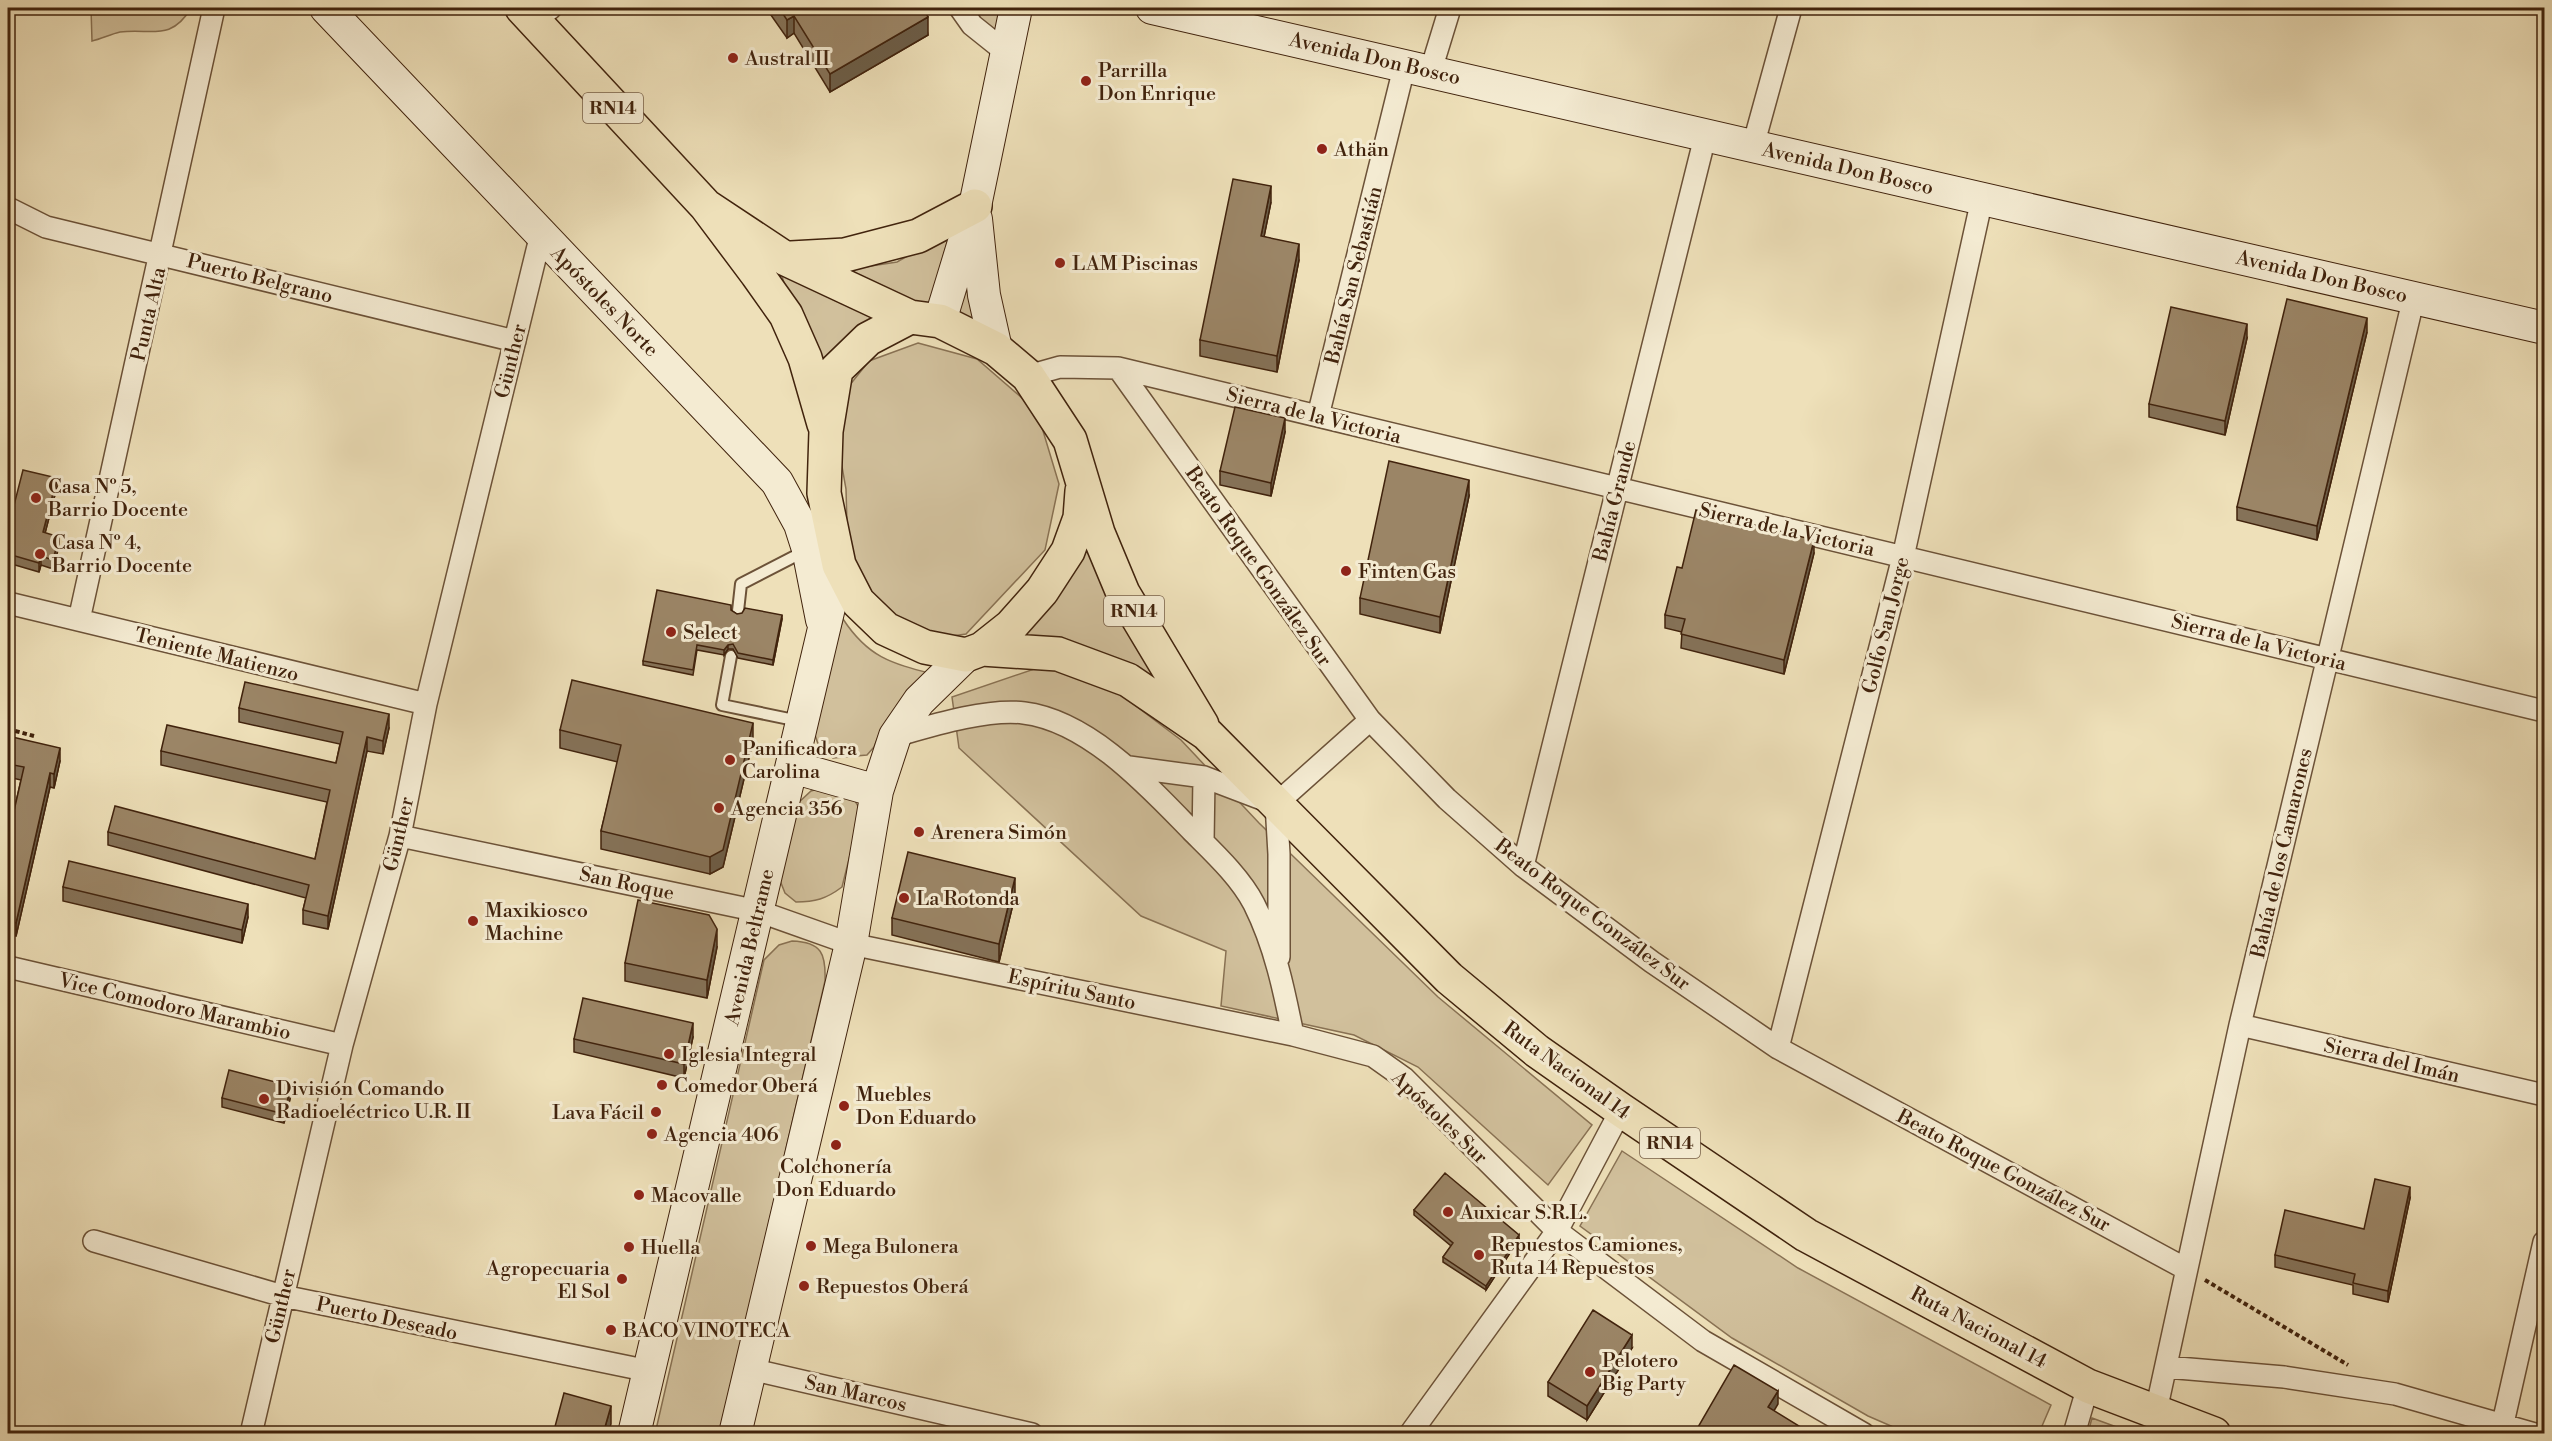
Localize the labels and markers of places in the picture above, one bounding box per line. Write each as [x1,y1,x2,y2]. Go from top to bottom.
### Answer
place label: Austral II [744,47,830,72]
marker: Austral II [726,51,740,65]
place label: Parrilla Don Enrique [1098,59,1216,107]
marker: Parrilla Don Enrique [1079,74,1093,88]
place label: Athän [1333,138,1389,163]
marker: Athän [1315,142,1329,156]
place label: LAM Piscinas [1072,252,1198,277]
marker: LAM Piscinas [1053,256,1067,270]
place label: Casa Nº 5, Barrio Docente [47,475,188,523]
marker: Casa Nº 5, Barrio Docente [29,491,43,505]
place label: Casa Nº 4, Barrio Docente [51,531,192,579]
marker: Casa Nº 4, Barrio Docente [33,547,47,561]
place label: Finten Gas [1358,560,1456,585]
marker: Finten Gas [1339,564,1353,578]
place label: Select [683,621,738,646]
marker: Select [664,625,678,639]
place label: Panificadora Carolina [742,737,858,785]
marker: Panificadora Carolina [723,753,737,767]
place label: Agencia 356 [730,797,843,822]
marker: Agencia 356 [712,801,726,815]
place label: Arenera Simón [930,821,1067,846]
marker: Arenera Simón [912,825,926,839]
place label: La Rotonda [916,887,1021,912]
marker: La Rotonda [897,891,911,905]
place label: Maxikiosco Machine [485,899,588,947]
marker: Maxikiosco Machine [466,914,480,928]
place label: Iglesia Integral [681,1043,817,1068]
marker: Iglesia Integral [662,1047,676,1061]
place label: Comedor Oberá [674,1074,819,1099]
place label: División Comando Radioeléctrico U.R. II [276,1077,471,1125]
marker: Comedor Oberá [655,1078,669,1092]
place label: Muebles Don Eduardo [856,1083,977,1131]
marker: División Comando Radioeléctrico U.R. II [257,1092,271,1106]
marker: Muebles Don Eduardo [837,1099,851,1113]
place label: Lava Fácil [552,1101,644,1126]
marker: Lava Fácil [649,1105,663,1119]
place label: Agencia 406 [663,1123,779,1148]
marker: Agencia 406 [645,1127,659,1141]
marker: Colchonería Don Eduardo [829,1138,843,1152]
place label: Colchonería Don Eduardo [776,1155,896,1203]
place label: Macovalle [651,1184,742,1209]
marker: Macovalle [632,1188,646,1202]
place label: Auxicar S.R.L. [1459,1201,1587,1226]
marker: Auxicar S.R.L. [1441,1205,1455,1219]
place label: Repuestos Camiones, Ruta 14 Repuestos [1491,1233,1682,1281]
place label: Mega Bulonera [823,1235,960,1260]
place label: Huella [641,1236,701,1261]
marker: Mega Bulonera [804,1239,818,1253]
marker: Huella [622,1240,636,1254]
marker: Repuestos Camiones, Ruta 14 Repuestos [1472,1248,1486,1262]
place label: Agropecuaria El Sol [485,1257,611,1305]
marker: Agropecuaria El Sol [615,1272,629,1286]
place label: Repuestos Oberá [816,1275,969,1300]
marker: Repuestos Oberá [797,1279,811,1293]
place label: BACO VINOTECA [622,1319,792,1344]
marker: BACO VINOTECA [604,1323,618,1337]
place label: Pelotero Big Party [1601,1349,1686,1397]
marker: Pelotero Big Party [1583,1365,1597,1379]

